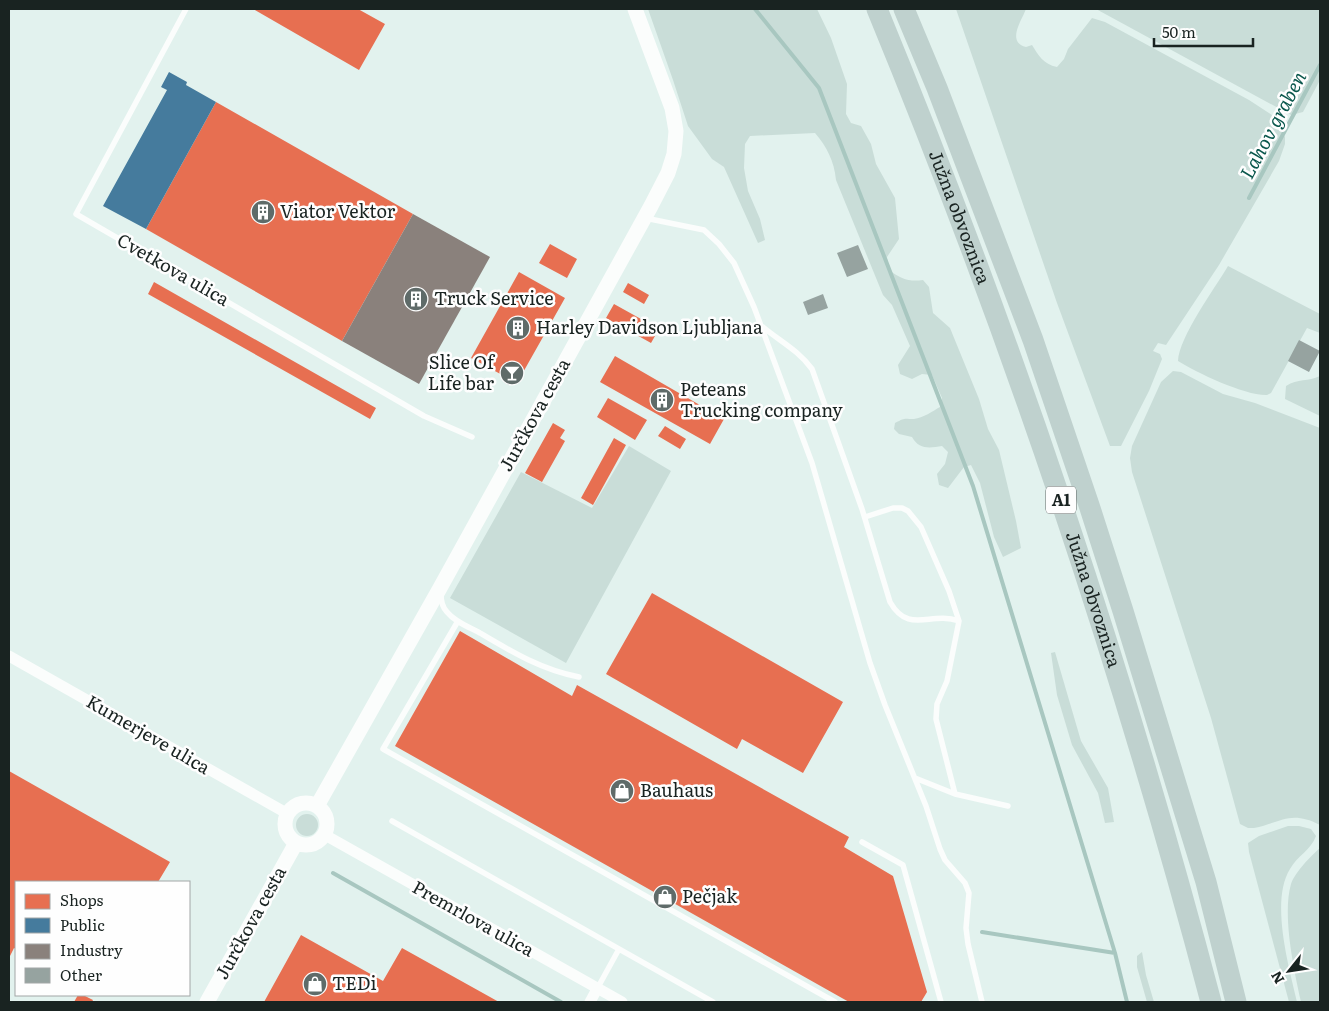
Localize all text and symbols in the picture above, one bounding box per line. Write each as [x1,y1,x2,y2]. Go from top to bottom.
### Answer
scale bar [1154,15,1253,47]
text: 50 m [1162,20,1196,43]
water label: Lahov graben [1232,65,1313,183]
street label: Južna obvoznica [923,146,998,288]
place label: Viator Vektor [280,197,396,224]
building icon: Viator Vektor [250,199,276,225]
street label: Cvetkova ulica [113,226,235,312]
place label: Truck Service [434,284,554,311]
building icon: Truck Service [403,286,429,312]
place label: Harley Davidson Ljubljana [536,313,763,340]
building icon: Harley Davidson Ljubljana [505,315,531,341]
place label: Slice Of Life bar [428,348,496,396]
street label: Jurčkova cesta [491,353,576,476]
bar icon: Slice Of Life bar [499,360,525,386]
place label: Peteans Trucking company [680,375,843,423]
building icon: Peteans Trucking company [649,387,675,413]
road number: A1 [1046,486,1076,514]
street label: Južna obvoznica [1060,527,1129,671]
street label: Kumerjeve ulica [82,687,216,780]
place label: Bauhaus [640,776,713,803]
shop icon: Bauhaus [609,778,635,804]
street label: Jurčkova cesta [207,861,292,984]
street label: Premrlova ulica [408,873,540,963]
legend [15,881,190,996]
place label: Pečjak [682,882,738,909]
shop icon: Pečjak [652,884,678,910]
text: Shops [60,888,103,911]
text: Public [60,913,105,936]
text: Industry [60,938,123,961]
north arrow [1264,946,1314,996]
text: Other [60,963,102,986]
text: N [1265,968,1288,988]
place label: TEDi [332,969,377,996]
shop icon: TEDi [302,971,328,997]

